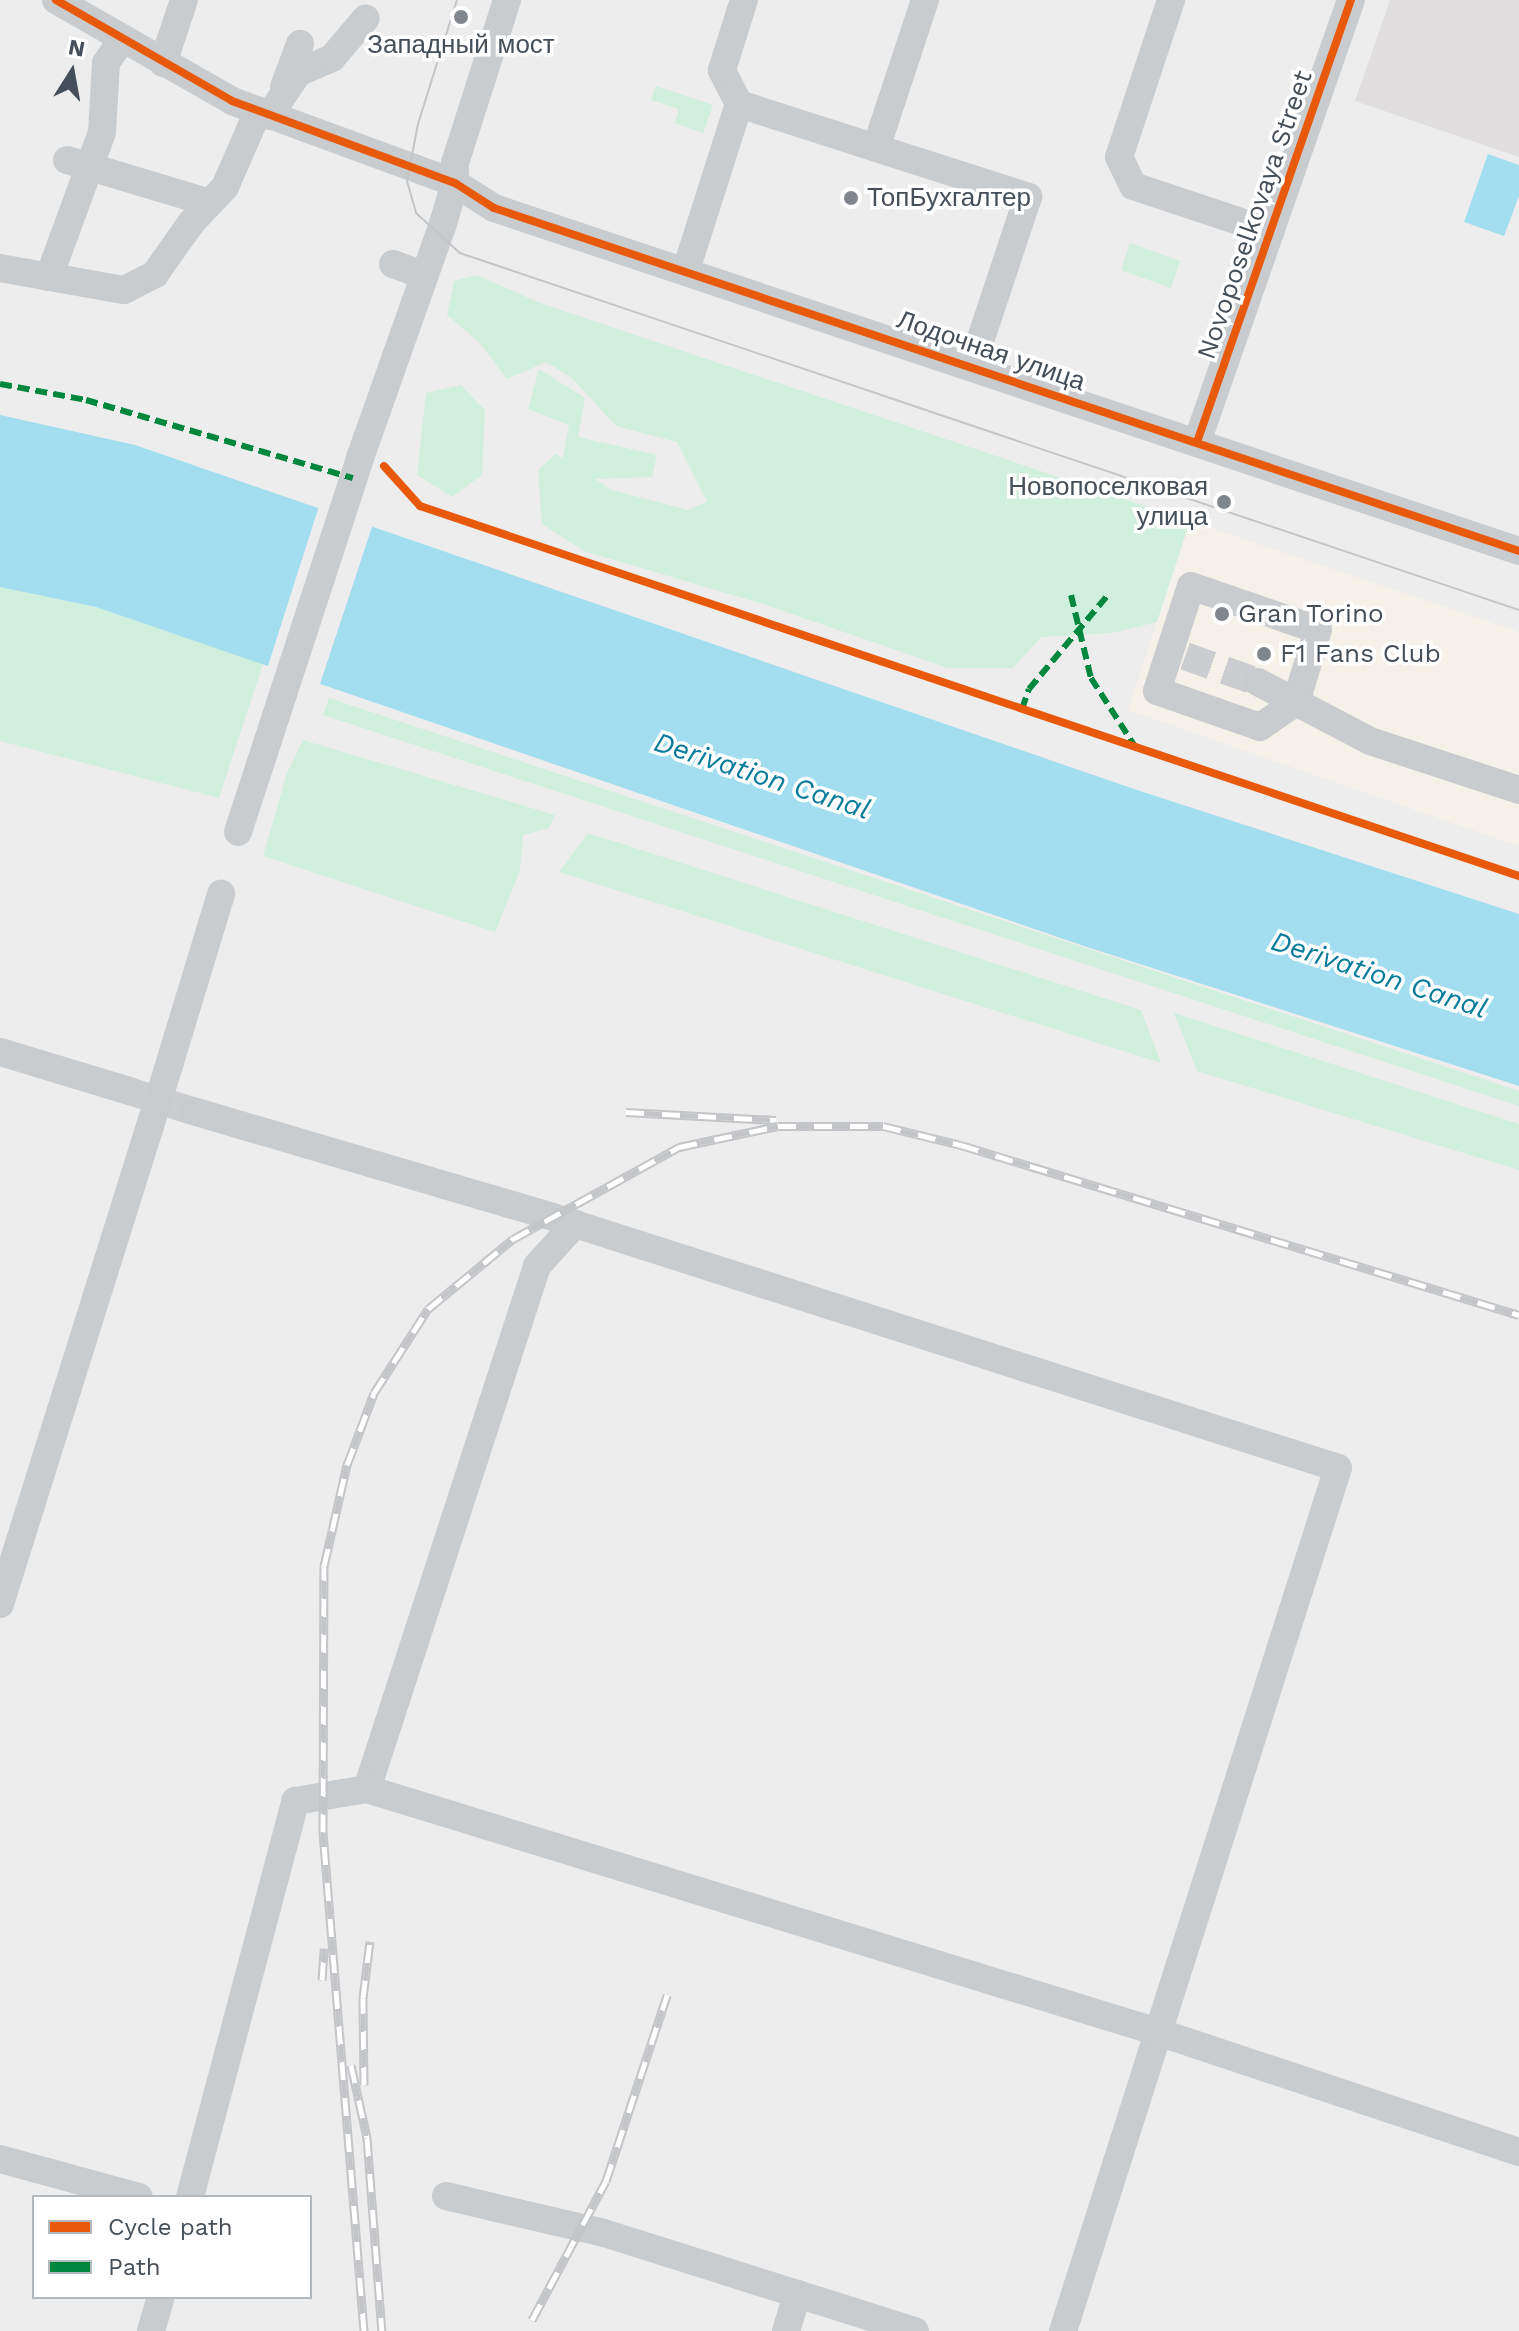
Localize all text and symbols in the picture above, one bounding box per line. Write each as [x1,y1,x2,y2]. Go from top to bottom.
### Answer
marker: Западный мост [452,8,470,26]
place label: Западный мост [367,29,555,61]
north arrow [32,32,112,112]
text: N [66,34,87,62]
street label: Novoposelkovaya Street [1191,66,1319,364]
place label: ТопБухгалтер [867,182,1031,214]
marker: ТопБухгалтер [842,189,860,207]
street label: Лодочная улица [893,304,1089,398]
place label: Новопоселковая улица [1008,471,1208,532]
marker: Новопоселковая улица [1215,493,1233,511]
place label: Gran Torino [1238,598,1384,630]
marker: Gran Torino [1213,605,1231,623]
place label: F1 Fans Club [1280,638,1441,670]
marker: F1 Fans Club [1255,645,1273,663]
water label: Derivation Canal [650,725,874,827]
water label: Derivation Canal [1267,924,1491,1026]
legend [32,2195,312,2299]
text: Cycle path [108,2213,233,2241]
text: Path [108,2253,161,2281]

